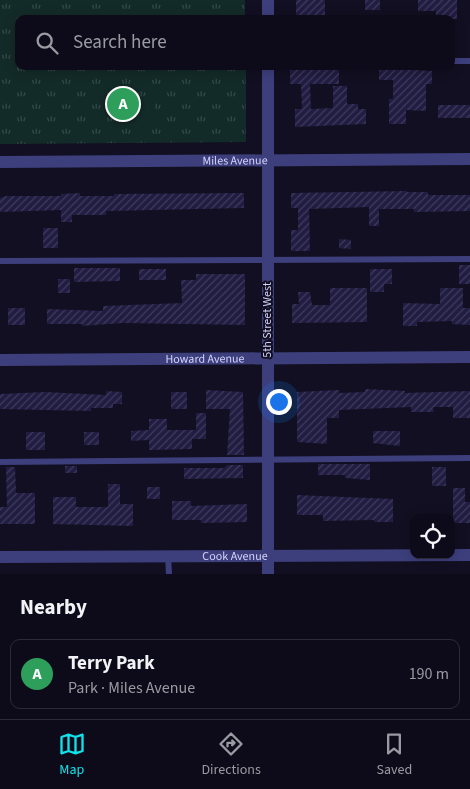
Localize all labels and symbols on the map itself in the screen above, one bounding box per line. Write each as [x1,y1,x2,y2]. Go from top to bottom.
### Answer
pin: A [107,85,139,123]
street label: Miles Avenue [202,152,268,170]
street label: 5th Street West [259,282,276,358]
street label: Howard Avenue [165,350,245,368]
your location [266,389,292,415]
street label: Cook Avenue [202,548,268,565]

